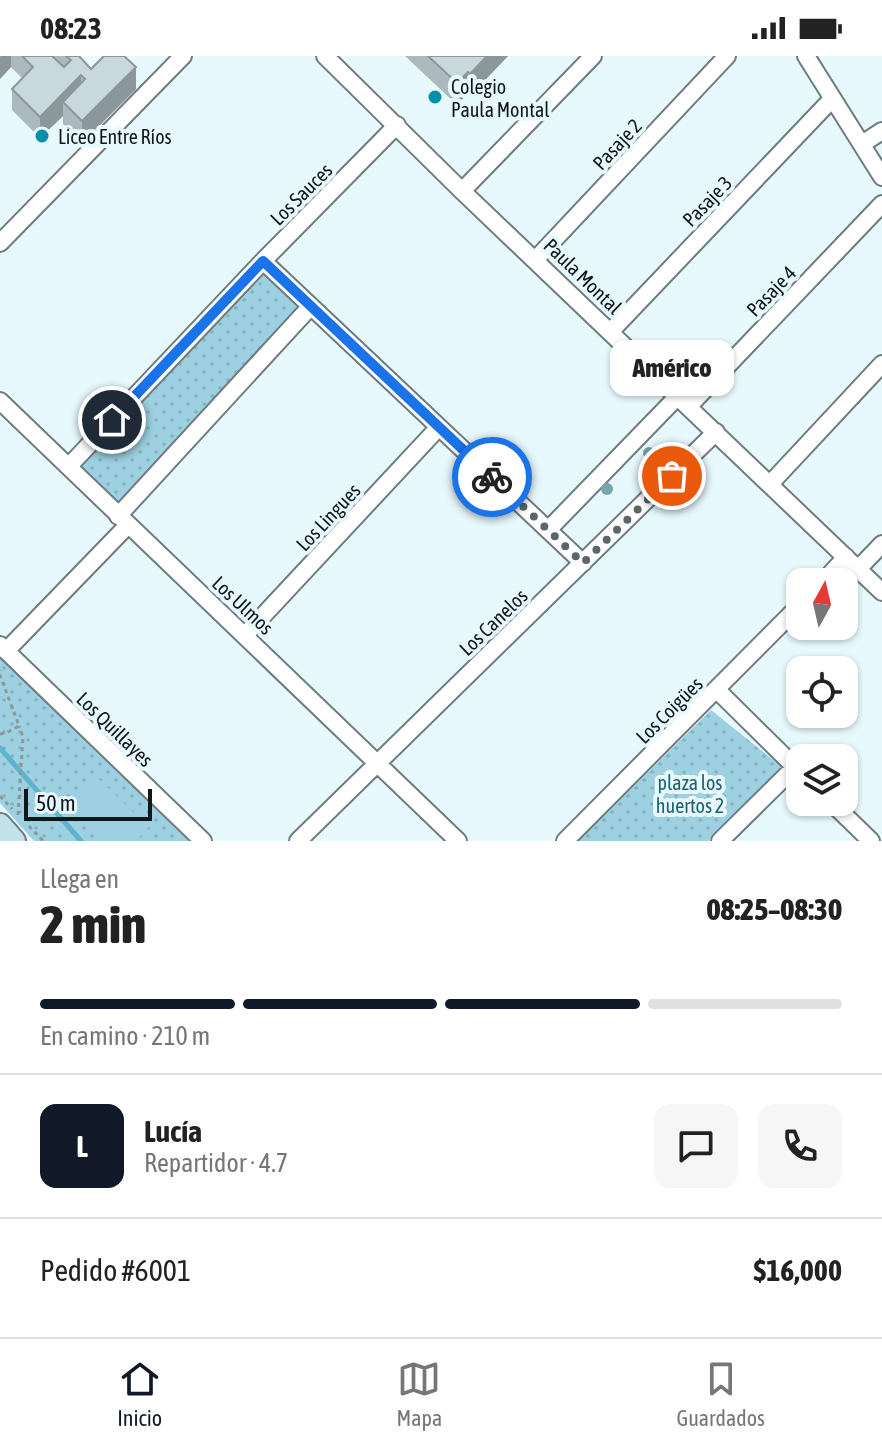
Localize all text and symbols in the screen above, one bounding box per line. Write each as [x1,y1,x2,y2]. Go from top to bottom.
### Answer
text: 08:23 [40,11,102,45]
place label: Colegio Paula Montal [451,75,550,121]
marker: Colegio Paula Montal [426,88,444,106]
street label: Pasaje 2 [588,114,646,174]
place label: Liceo Entre Ríos [58,125,172,148]
marker: Liceo Entre Ríos [33,127,51,145]
street label: Los Sauces [265,158,337,230]
street label: Pasaje 3 [678,171,736,231]
street label: Paula Montal [540,233,627,319]
street label: Pasaje 4 [742,261,800,321]
callout: Américo [610,340,734,396]
text: Américo [633,353,711,383]
pin [78,386,146,454]
icon: home [90,398,134,442]
courier [452,437,532,517]
pin [638,442,706,510]
icon: bag [650,454,694,498]
icon: bike [470,455,514,499]
street label: Los Lingues [291,479,365,555]
north arrow [786,568,858,640]
map controls [786,568,858,816]
street label: Los Ulmos [208,571,278,639]
street label: Los Canelos [454,584,532,660]
button: locate [786,656,858,728]
street label: Los Coigües [631,672,707,748]
street label: Los Quillayes [72,687,158,771]
button: layers [786,744,858,816]
park label: plaza los huertos 2 [656,771,724,817]
scale bar [24,785,152,821]
text: 50 m [36,790,76,816]
text: Llega en [40,864,119,894]
text: 08:25–08:30 [707,892,842,926]
text: 2 min [40,894,146,954]
text: En camino · 210 m [40,1021,210,1051]
button: chat [654,1104,738,1188]
button: phone [758,1104,842,1188]
text: Lucía [144,1114,202,1148]
text: L [76,1129,88,1163]
text: Repartidor · 4.7 [144,1148,288,1178]
text: Pedido #6001 [40,1253,191,1287]
text: $16,000 [754,1253,842,1287]
tab: Inicio [117,1357,162,1431]
tab: Mapa [397,1357,442,1431]
tab: Guardados [677,1357,765,1431]

